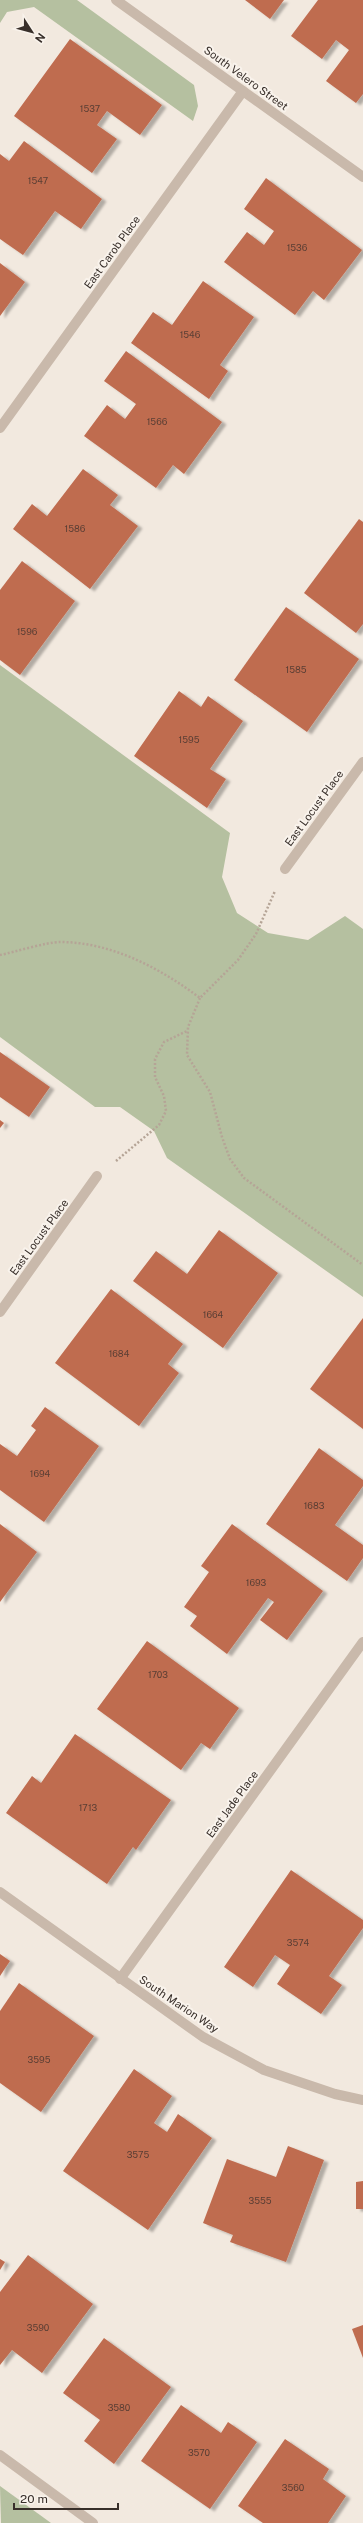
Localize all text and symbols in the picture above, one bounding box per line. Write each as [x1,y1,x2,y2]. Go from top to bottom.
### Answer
north arrow [12,12,52,52]
text: N [33,31,47,45]
street label: South Velero Street [202,44,290,112]
house number: 1537 [80,103,100,114]
house number: 1547 [28,175,48,186]
street label: East Carob Place [82,213,142,291]
house number: 1536 [287,242,308,253]
house number: 1546 [180,329,201,340]
house number: 1566 [147,416,168,427]
house number: 1586 [65,523,86,534]
house number: 1596 [17,626,38,637]
house number: 1585 [285,664,307,675]
house number: 1595 [179,734,200,745]
street label: East Locust Place [282,768,346,848]
street label: East Locust Place [7,1197,71,1277]
house number: 1664 [203,1309,224,1320]
house number: 1684 [109,1348,130,1359]
house number: 1694 [30,1468,51,1479]
house number: 1683 [304,1500,325,1511]
house number: 1693 [246,1577,267,1588]
house number: 1703 [148,1669,168,1680]
street label: East Jade Place [204,1768,260,1840]
house number: 1713 [79,1802,98,1813]
house number: 3574 [287,1937,309,1948]
street label: South Marion Way [137,1973,221,2035]
house number: 3595 [28,2054,51,2065]
house number: 3575 [127,2149,150,2160]
house number: 3555 [249,2195,272,2206]
house number: 3590 [27,2322,50,2333]
house number: 3580 [108,2402,131,2413]
house number: 3570 [188,2447,211,2458]
house number: 3560 [282,2482,305,2493]
scale bar [14,2485,118,2511]
text: 20 m [20,2492,48,2506]

